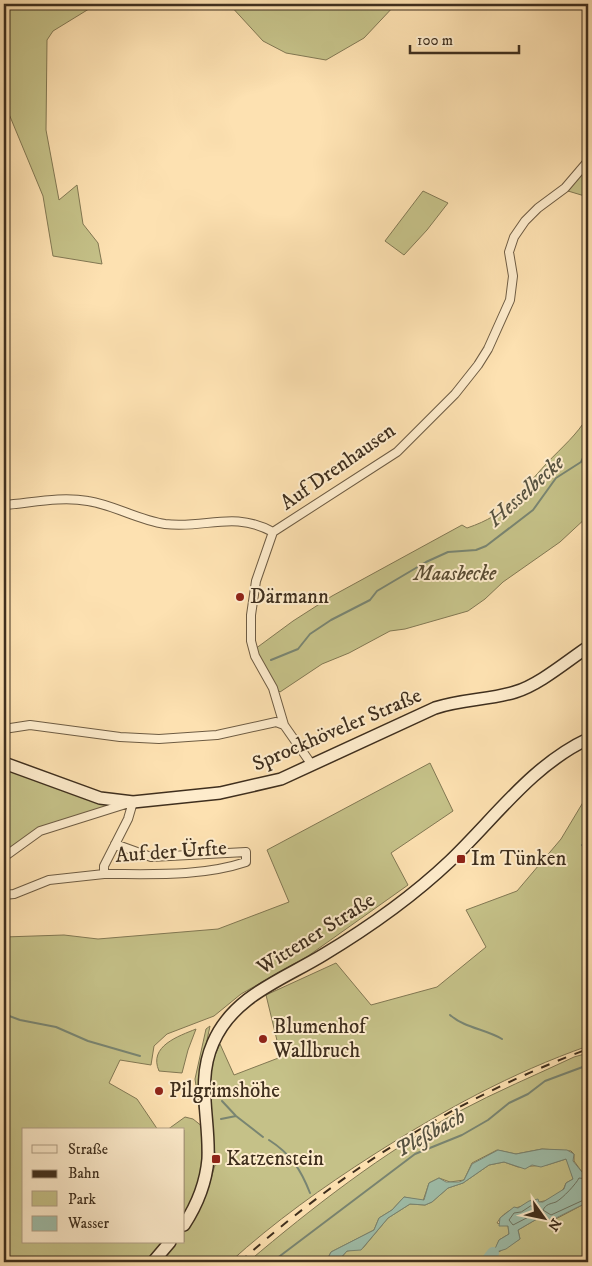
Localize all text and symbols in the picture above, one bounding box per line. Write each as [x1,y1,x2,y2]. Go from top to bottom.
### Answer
scale bar [410,22,518,54]
text: 100 m [417,31,453,50]
street label: Auf Drenhausen [275,418,401,516]
water label: Hesselbecke [481,449,570,533]
park label: Maasbecke [412,561,497,587]
place label: Därmann [250,584,329,610]
marker: Därmann [234,591,246,603]
street label: Sprockhöveler Straße [249,683,426,777]
street label: Auf der Ürfte [114,834,228,869]
place label: Im Tünken [471,846,566,872]
marker: Im Tünken [455,853,467,865]
street label: Wittener Straße [251,887,380,981]
place label: Blumenhof Wallbruch [272,1014,369,1064]
marker: Blumenhof Wallbruch [257,1033,269,1045]
place label: Pilgrimshöhe [169,1078,280,1104]
marker: Pilgrimshöhe [153,1085,165,1097]
water label: Pleßbach [390,1103,470,1163]
legend [22,1128,185,1244]
text: Straße [68,1140,108,1159]
place label: Katzenstein [226,1146,324,1172]
marker: Katzenstein [210,1153,222,1165]
text: Bahn [68,1164,100,1183]
text: Park [68,1190,97,1209]
north arrow [520,1194,570,1244]
text: Wasser [67,1214,109,1233]
text: N [543,1215,565,1235]

